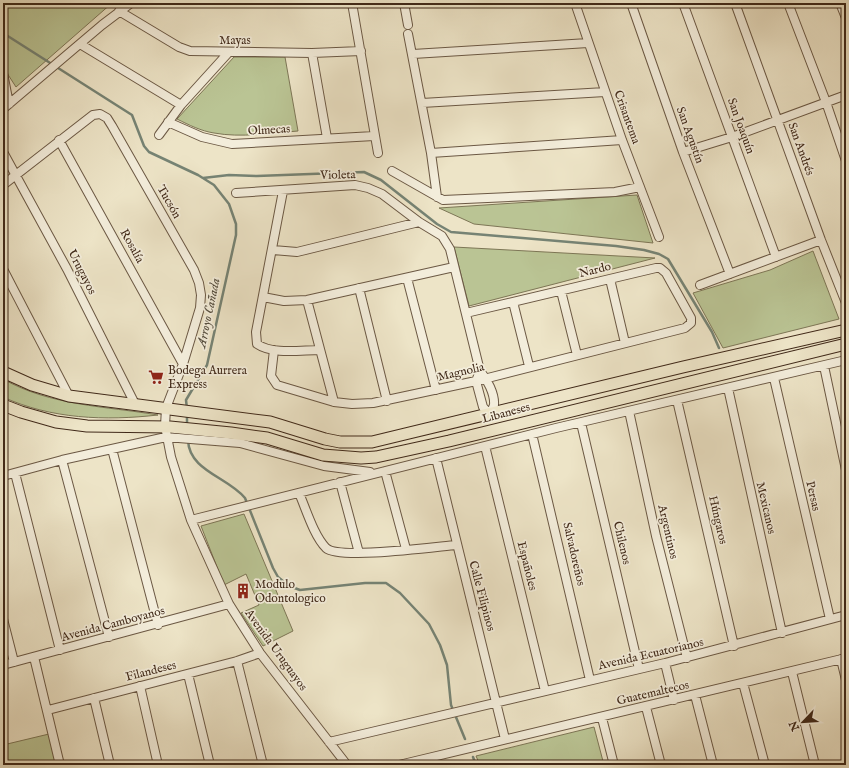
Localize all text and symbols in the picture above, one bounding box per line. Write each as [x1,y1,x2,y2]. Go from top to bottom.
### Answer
street label: Mayas [219,33,251,48]
street label: Crisantema [610,88,644,147]
street label: San Joaquín [723,96,758,157]
street label: San Agustín [673,105,707,166]
street label: San Andrés [784,120,818,178]
street label: Olmecas [247,121,291,139]
street label: Violeta [319,167,357,183]
street label: Tucsón [153,183,185,222]
street label: Rosalía [117,226,148,266]
street label: Urugayos [64,247,100,297]
street label: Nardo [577,259,613,281]
water label: Arroyo Cañada [193,276,225,351]
street label: Magnolia [436,359,487,385]
place label: Bodega Aurrera Express [168,363,248,393]
supermarket icon: Bodega Aurrera Express [147,368,165,386]
street label: Libaneses [480,399,532,427]
street label: Mexicanos [753,480,779,536]
street label: Persas [802,480,824,512]
street label: Húngaros [705,494,731,546]
street label: Argentinos [654,502,682,561]
street label: Chilenos [610,520,634,566]
street label: Salvadoreños [559,521,589,587]
street label: Españoles [513,540,540,592]
street label: Calle Filipinos [464,559,499,633]
place label: Modulo Odontologico [255,577,326,606]
building icon: Modulo Odontologico [234,582,252,600]
street label: Avenida Camboyanos [59,603,166,645]
street label: Avenida Uruguayos [241,606,311,694]
street label: Avenida Ecuatorianos [596,635,705,674]
street label: Filandeses [124,657,178,685]
street label: Guatemaltecos [615,677,691,709]
north arrow [783,702,823,742]
text: N [786,718,804,734]

